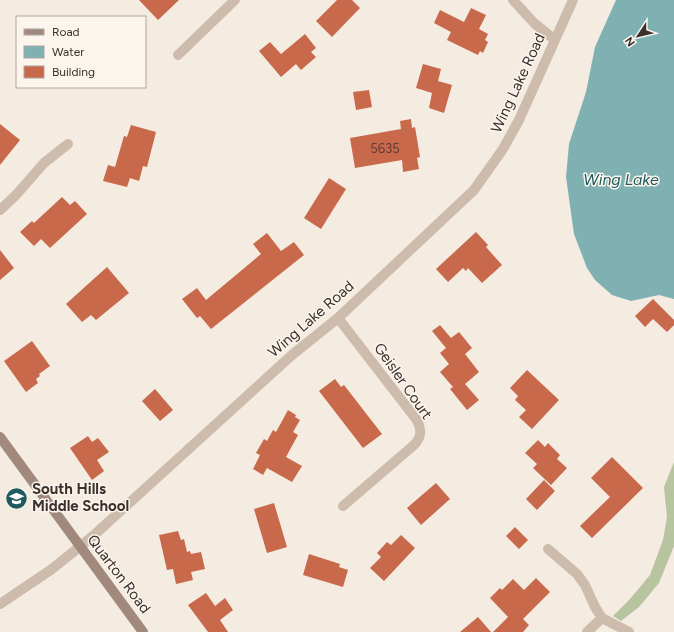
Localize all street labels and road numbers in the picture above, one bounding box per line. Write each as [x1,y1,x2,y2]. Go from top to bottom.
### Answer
street label: Wing Lake Road [487,30,549,136]
street label: Wing Lake Road [264,277,358,361]
street label: Geisler Court [370,339,436,423]
street label: Quarton Road [84,531,154,617]

